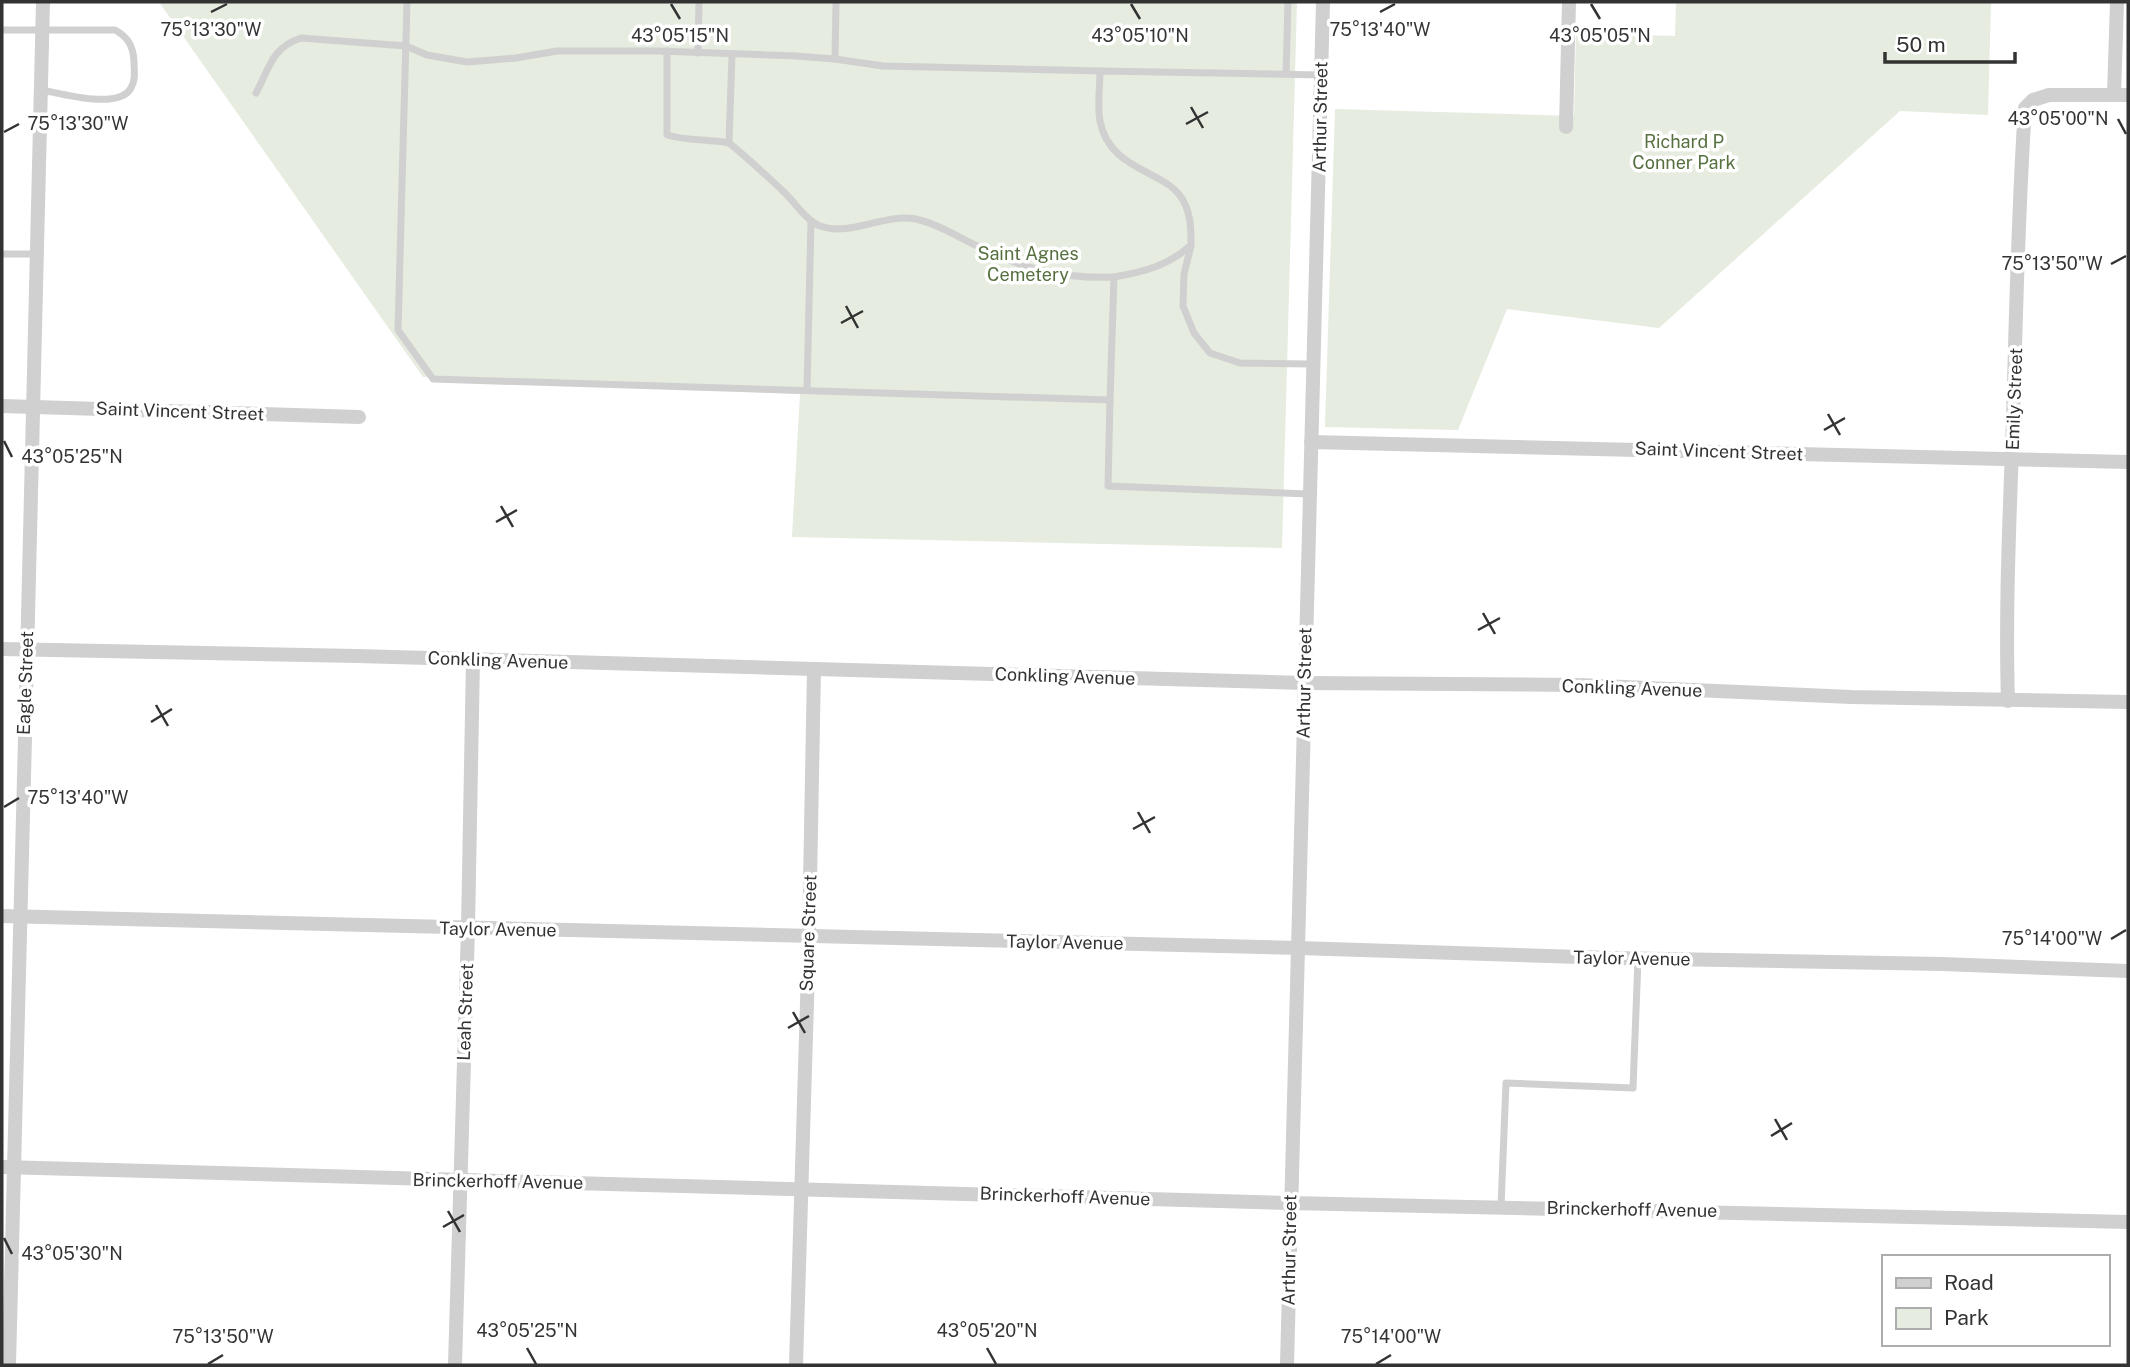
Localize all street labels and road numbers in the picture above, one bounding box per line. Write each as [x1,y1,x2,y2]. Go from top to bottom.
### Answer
street label: Arthur Street [1309,61,1331,173]
street label: Emily Street [2002,347,2026,451]
street label: Saint Vincent Street [95,398,265,424]
street label: Saint Vincent Street [1634,438,1804,464]
street label: Arthur Street [1293,627,1315,739]
street label: Eagle Street [13,631,37,735]
street label: Conkling Avenue [427,647,569,673]
street label: Conkling Avenue [994,663,1136,689]
street label: Conkling Avenue [1561,675,1703,701]
street label: Square Street [795,874,821,992]
street label: Taylor Avenue [439,917,557,941]
street label: Taylor Avenue [1006,930,1124,954]
street label: Taylor Avenue [1573,946,1691,970]
street label: Leah Street [453,963,477,1061]
street label: Brinckerhoff Avenue [412,1169,584,1193]
street label: Brinckerhoff Avenue [979,1183,1151,1209]
street label: Arthur Street [1278,1194,1300,1306]
street label: Brinckerhoff Avenue [1546,1197,1718,1221]

